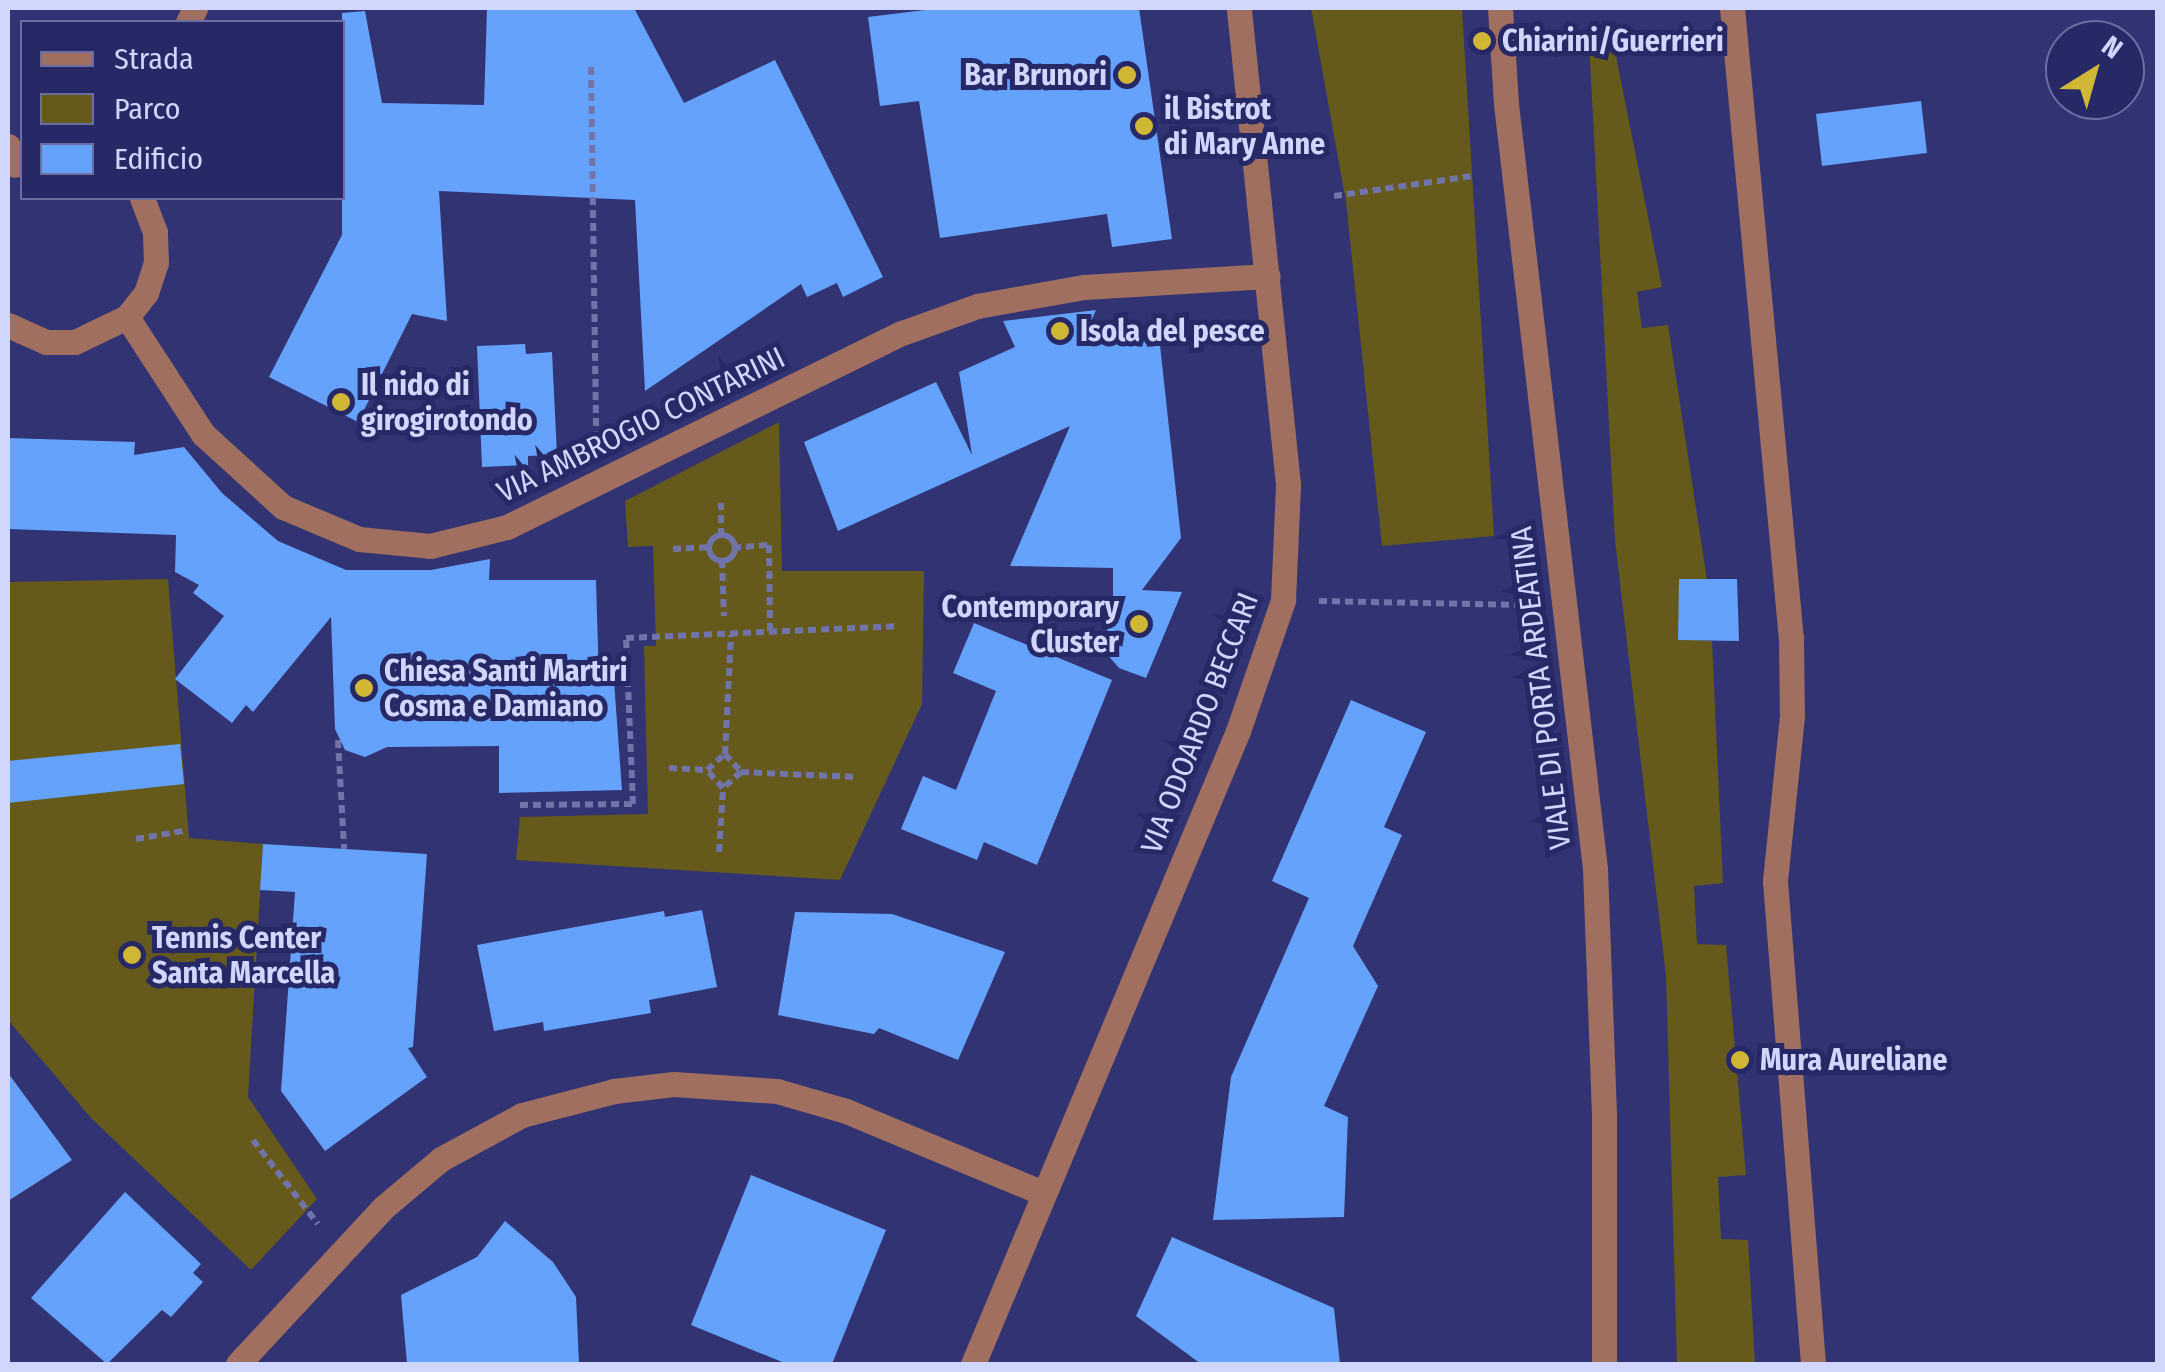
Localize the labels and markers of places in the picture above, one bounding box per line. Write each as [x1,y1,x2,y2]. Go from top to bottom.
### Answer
place label: Chiarini/Guerrieri [1502,23,1724,59]
marker: Chiarini/Guerrieri [1471,30,1493,52]
place label: Bar Brunori [964,57,1107,93]
marker: Bar Brunori [1116,64,1138,86]
place label: il Bistrot di Mary Anne [1164,91,1325,162]
marker: il Bistrot di Mary Anne [1133,115,1155,137]
place label: Isola del pesce [1080,313,1265,349]
marker: Isola del pesce [1049,320,1071,342]
place label: Il nido di girogirotondo [361,367,533,438]
marker: Il nido di girogirotondo [330,391,352,413]
place label: Contemporary Cluster [941,589,1119,660]
marker: Contemporary Cluster [1128,613,1150,635]
place label: Chiesa Santi Martiri Cosma e Damiano [384,653,628,724]
marker: Chiesa Santi Martiri Cosma e Damiano [353,677,375,699]
place label: Tennis Center Santa Marcella [152,920,335,990]
marker: Tennis Center Santa Marcella [121,944,143,966]
place label: Mura Aureliane [1760,1042,1947,1078]
marker: Mura Aureliane [1729,1049,1751,1071]

